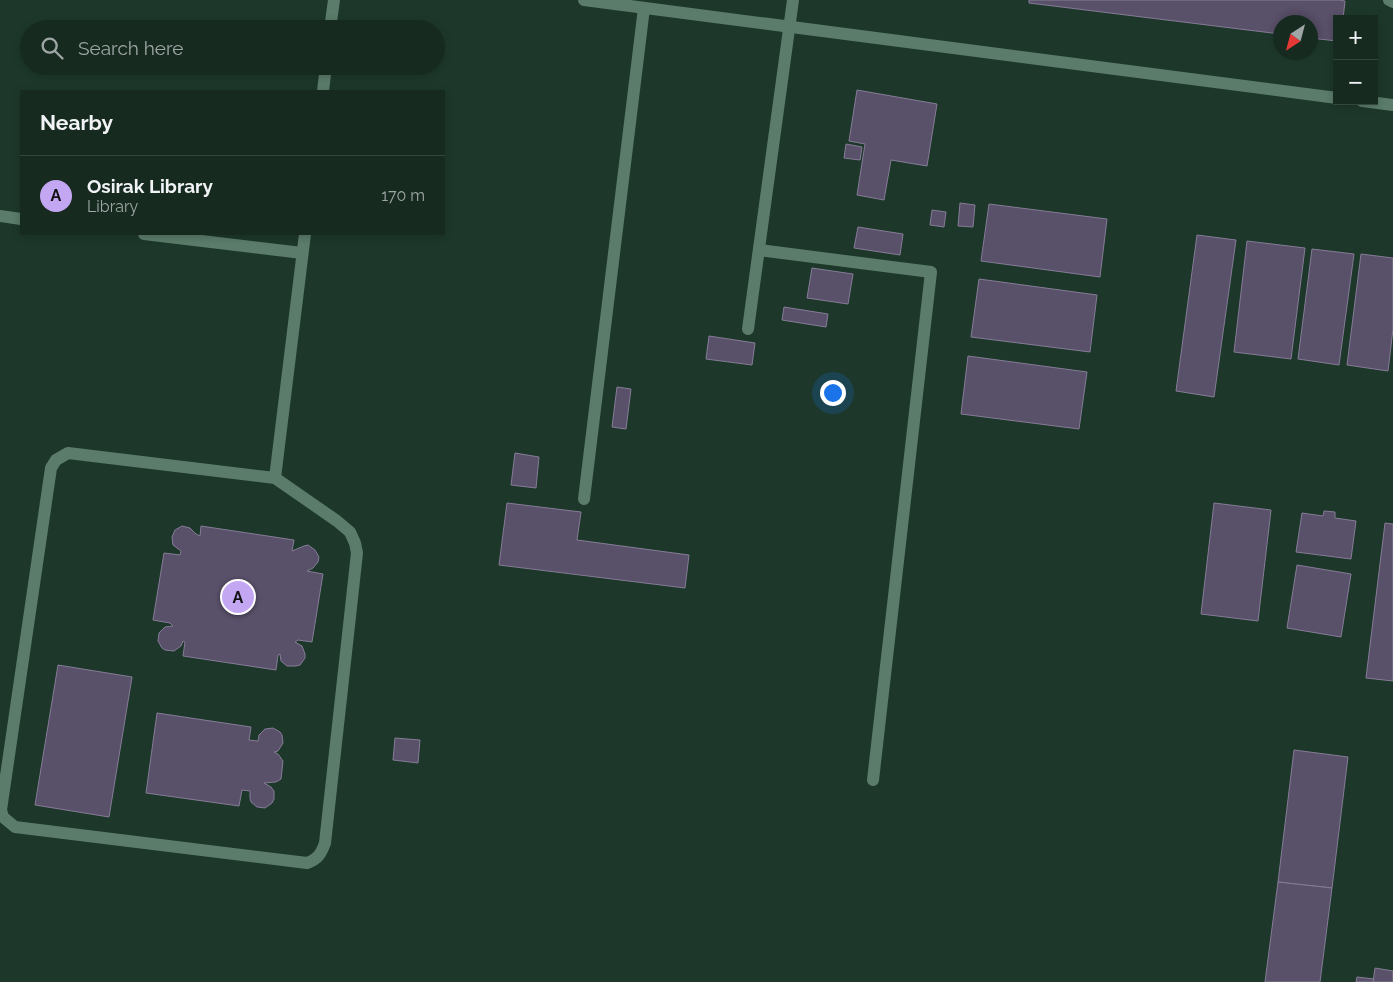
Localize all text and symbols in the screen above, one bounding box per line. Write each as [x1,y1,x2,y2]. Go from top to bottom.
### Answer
north arrow [1273,15,1318,60]
map controls [1333,15,1378,105]
button: + [1333,15,1378,60]
search box [20,20,445,75]
icon: search [38,34,66,62]
text: Search here [78,37,184,59]
button: − [1333,60,1378,105]
text: Nearby [40,110,113,135]
text: Osirak Library [87,175,213,197]
text: A [51,186,61,205]
text: 170 m [381,186,425,205]
text: Library [87,197,138,216]
your location [820,380,846,406]
pin: A [222,578,254,616]

